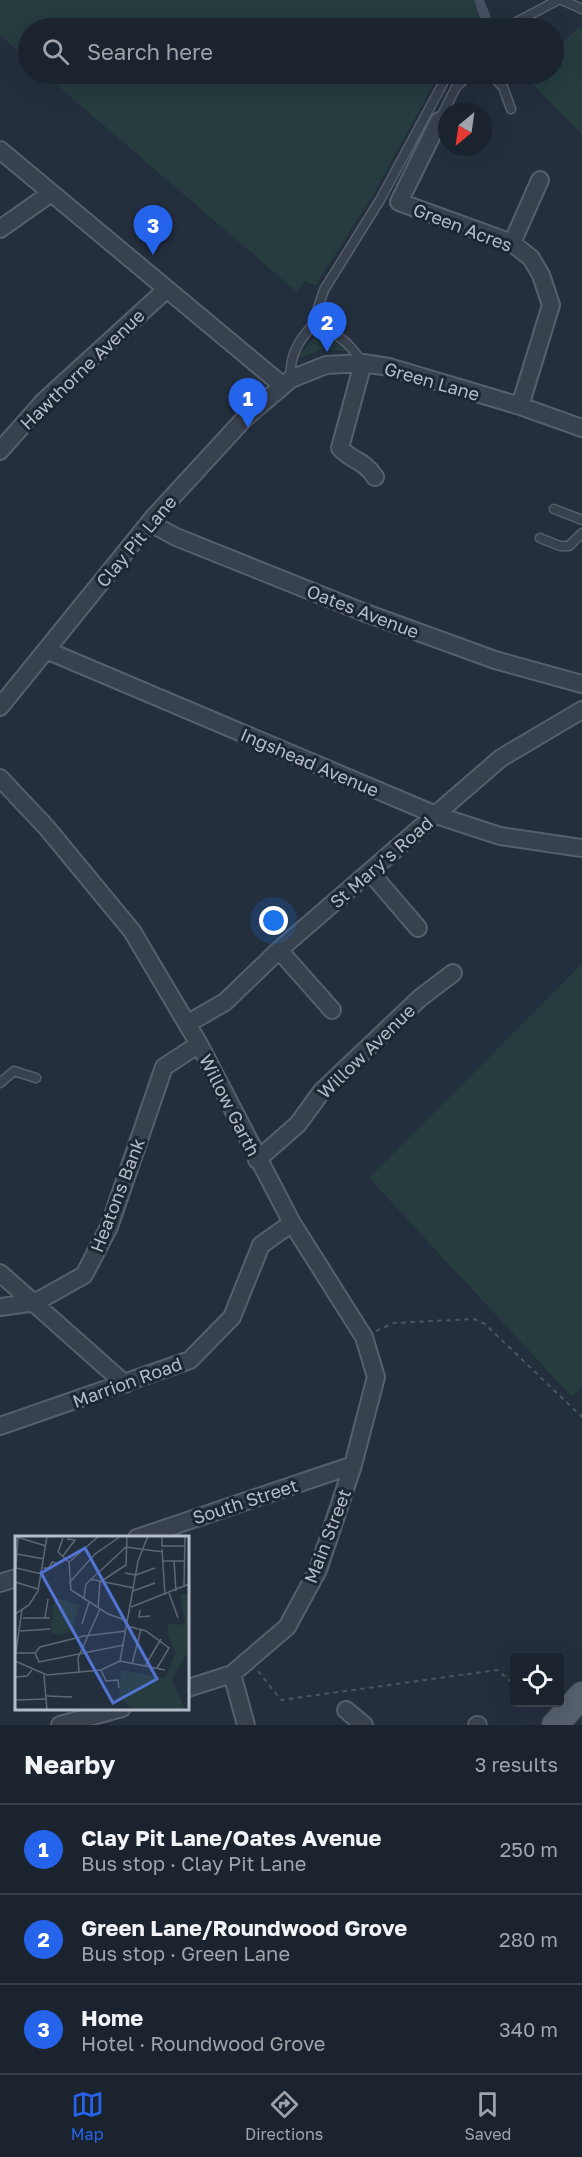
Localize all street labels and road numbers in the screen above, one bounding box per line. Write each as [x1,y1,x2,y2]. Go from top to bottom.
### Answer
street label: Green Acres [410,198,516,256]
street label: Hawthorne Avenue [15,304,149,434]
street label: Green Lane [382,357,482,405]
street label: Clay Pit Lane [91,491,181,591]
street label: Oates Avenue [304,579,422,643]
street label: Ingshead Avenue [238,723,382,801]
street label: St Mary's Road [325,811,437,913]
street label: Willow Avenue [313,999,419,1103]
street label: Willow Garth [195,1050,265,1160]
street label: Heatons Bank [85,1135,149,1255]
street label: Marrion Road [69,1352,185,1412]
street label: South Street [190,1474,300,1528]
street label: Main Street [299,1486,355,1586]

